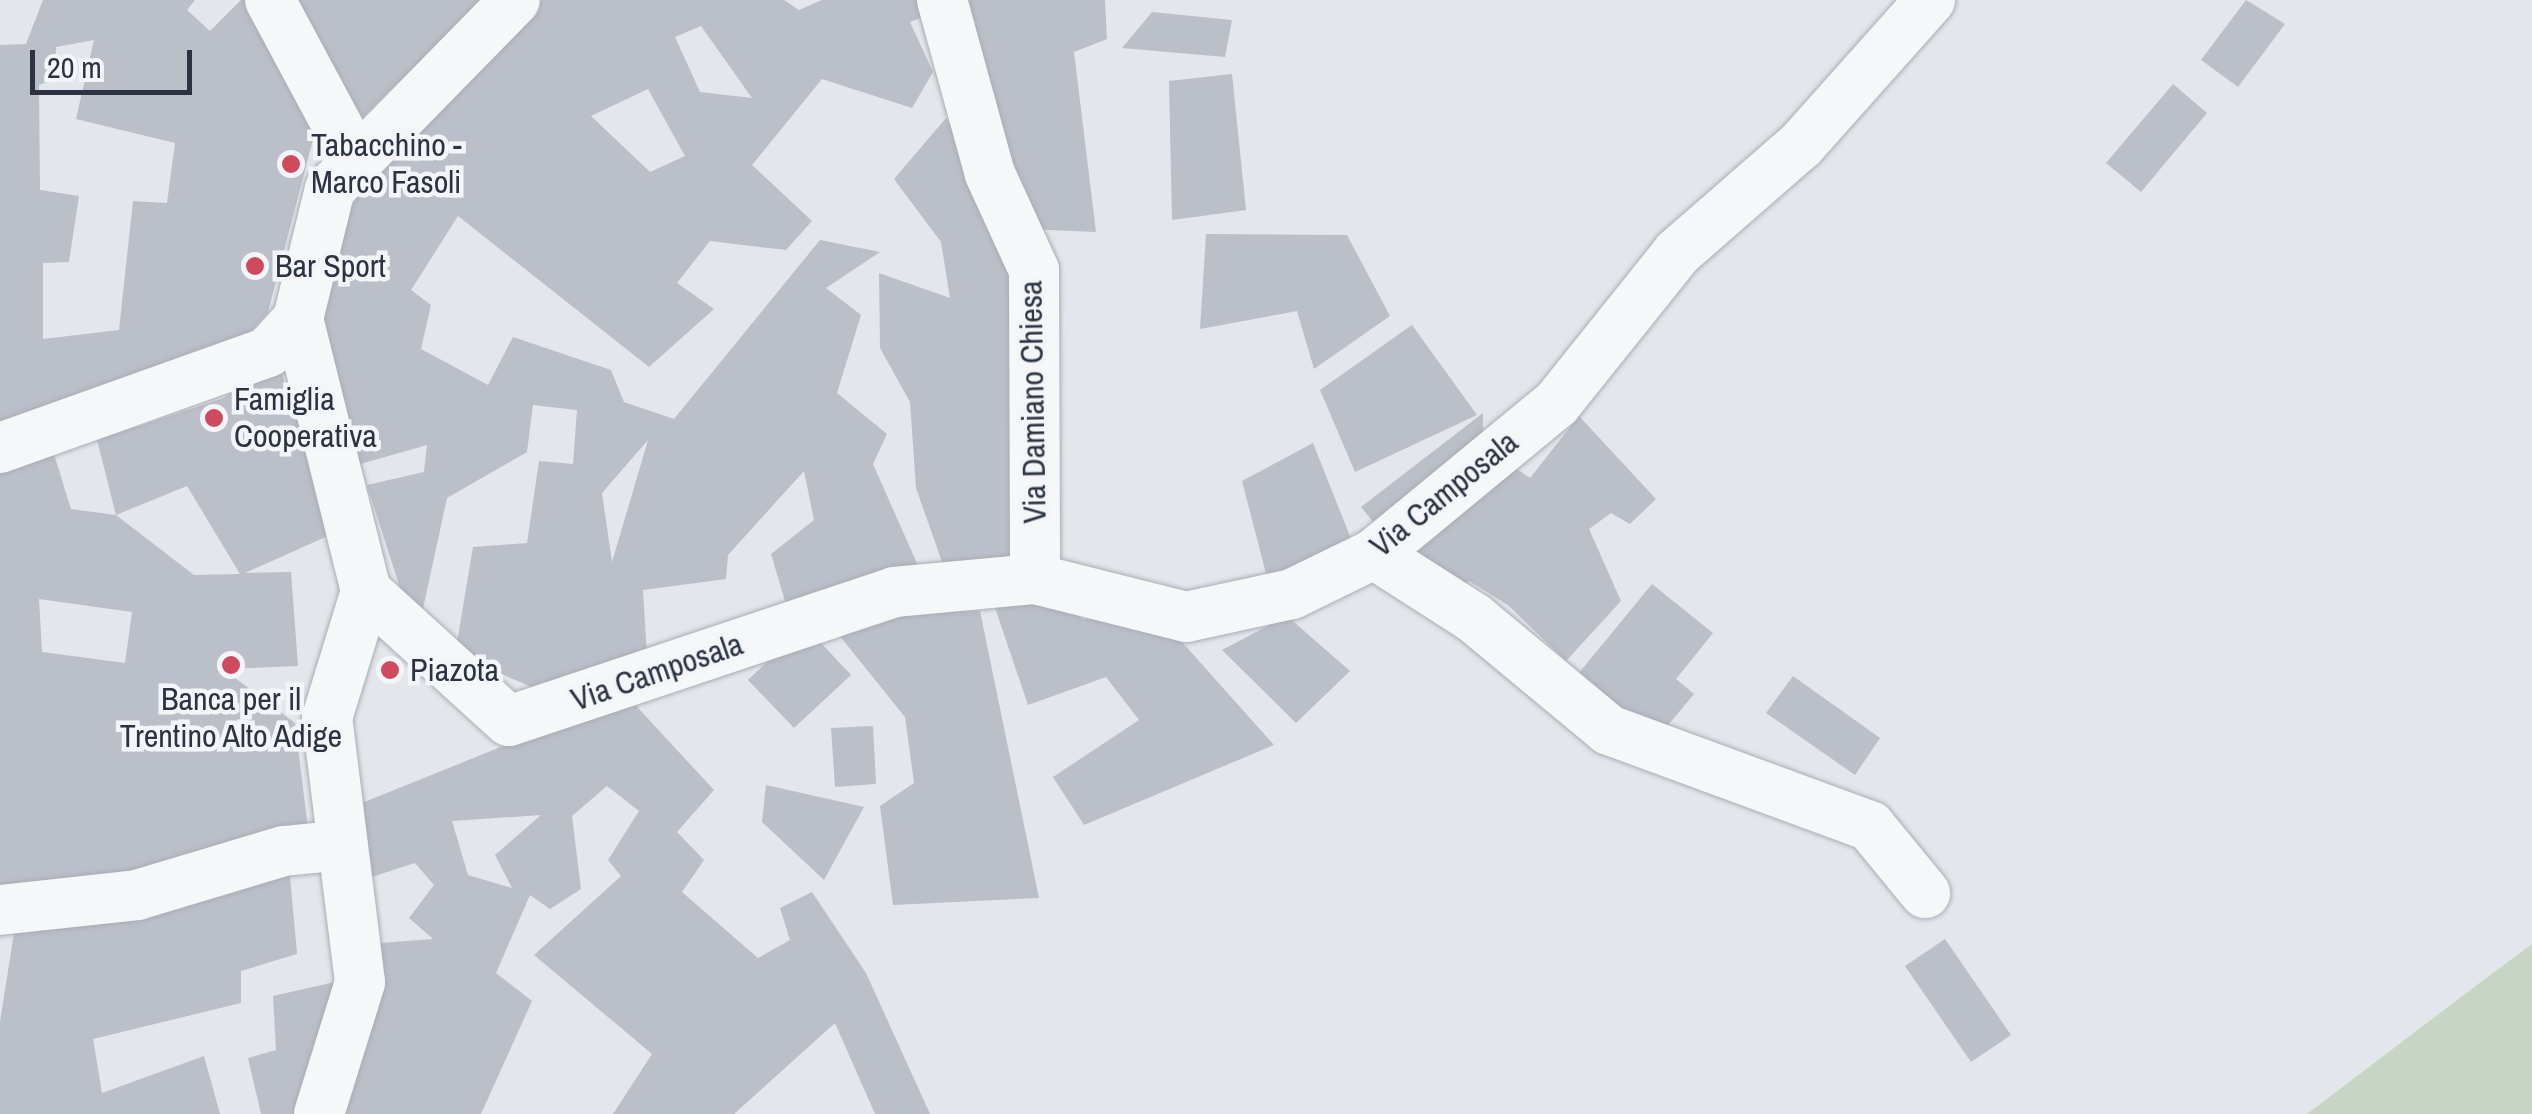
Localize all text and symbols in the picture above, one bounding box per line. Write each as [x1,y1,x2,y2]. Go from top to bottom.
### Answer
scale bar [35,30,198,92]
text: 20 m [47,47,102,87]
place label: Tabacchino - Marco Fasoli [311,127,462,202]
marker: Tabacchino - Marco Fasoli [280,153,302,175]
place label: Bar Sport [275,247,386,285]
marker: Bar Sport [244,255,266,277]
street label: Via Damiano Chiesa [1012,280,1054,524]
place label: Famiglia Cooperativa [234,381,377,456]
marker: Famiglia Cooperativa [203,407,225,429]
street label: Via Camposala [1362,423,1526,565]
street label: Via Camposala [566,625,748,719]
place label: Piazota [410,651,499,689]
marker: Banca per il Trentino Alto Adige [220,654,242,676]
marker: Piazota [379,659,401,681]
place label: Banca per il Trentino Alto Adige [118,681,344,756]

